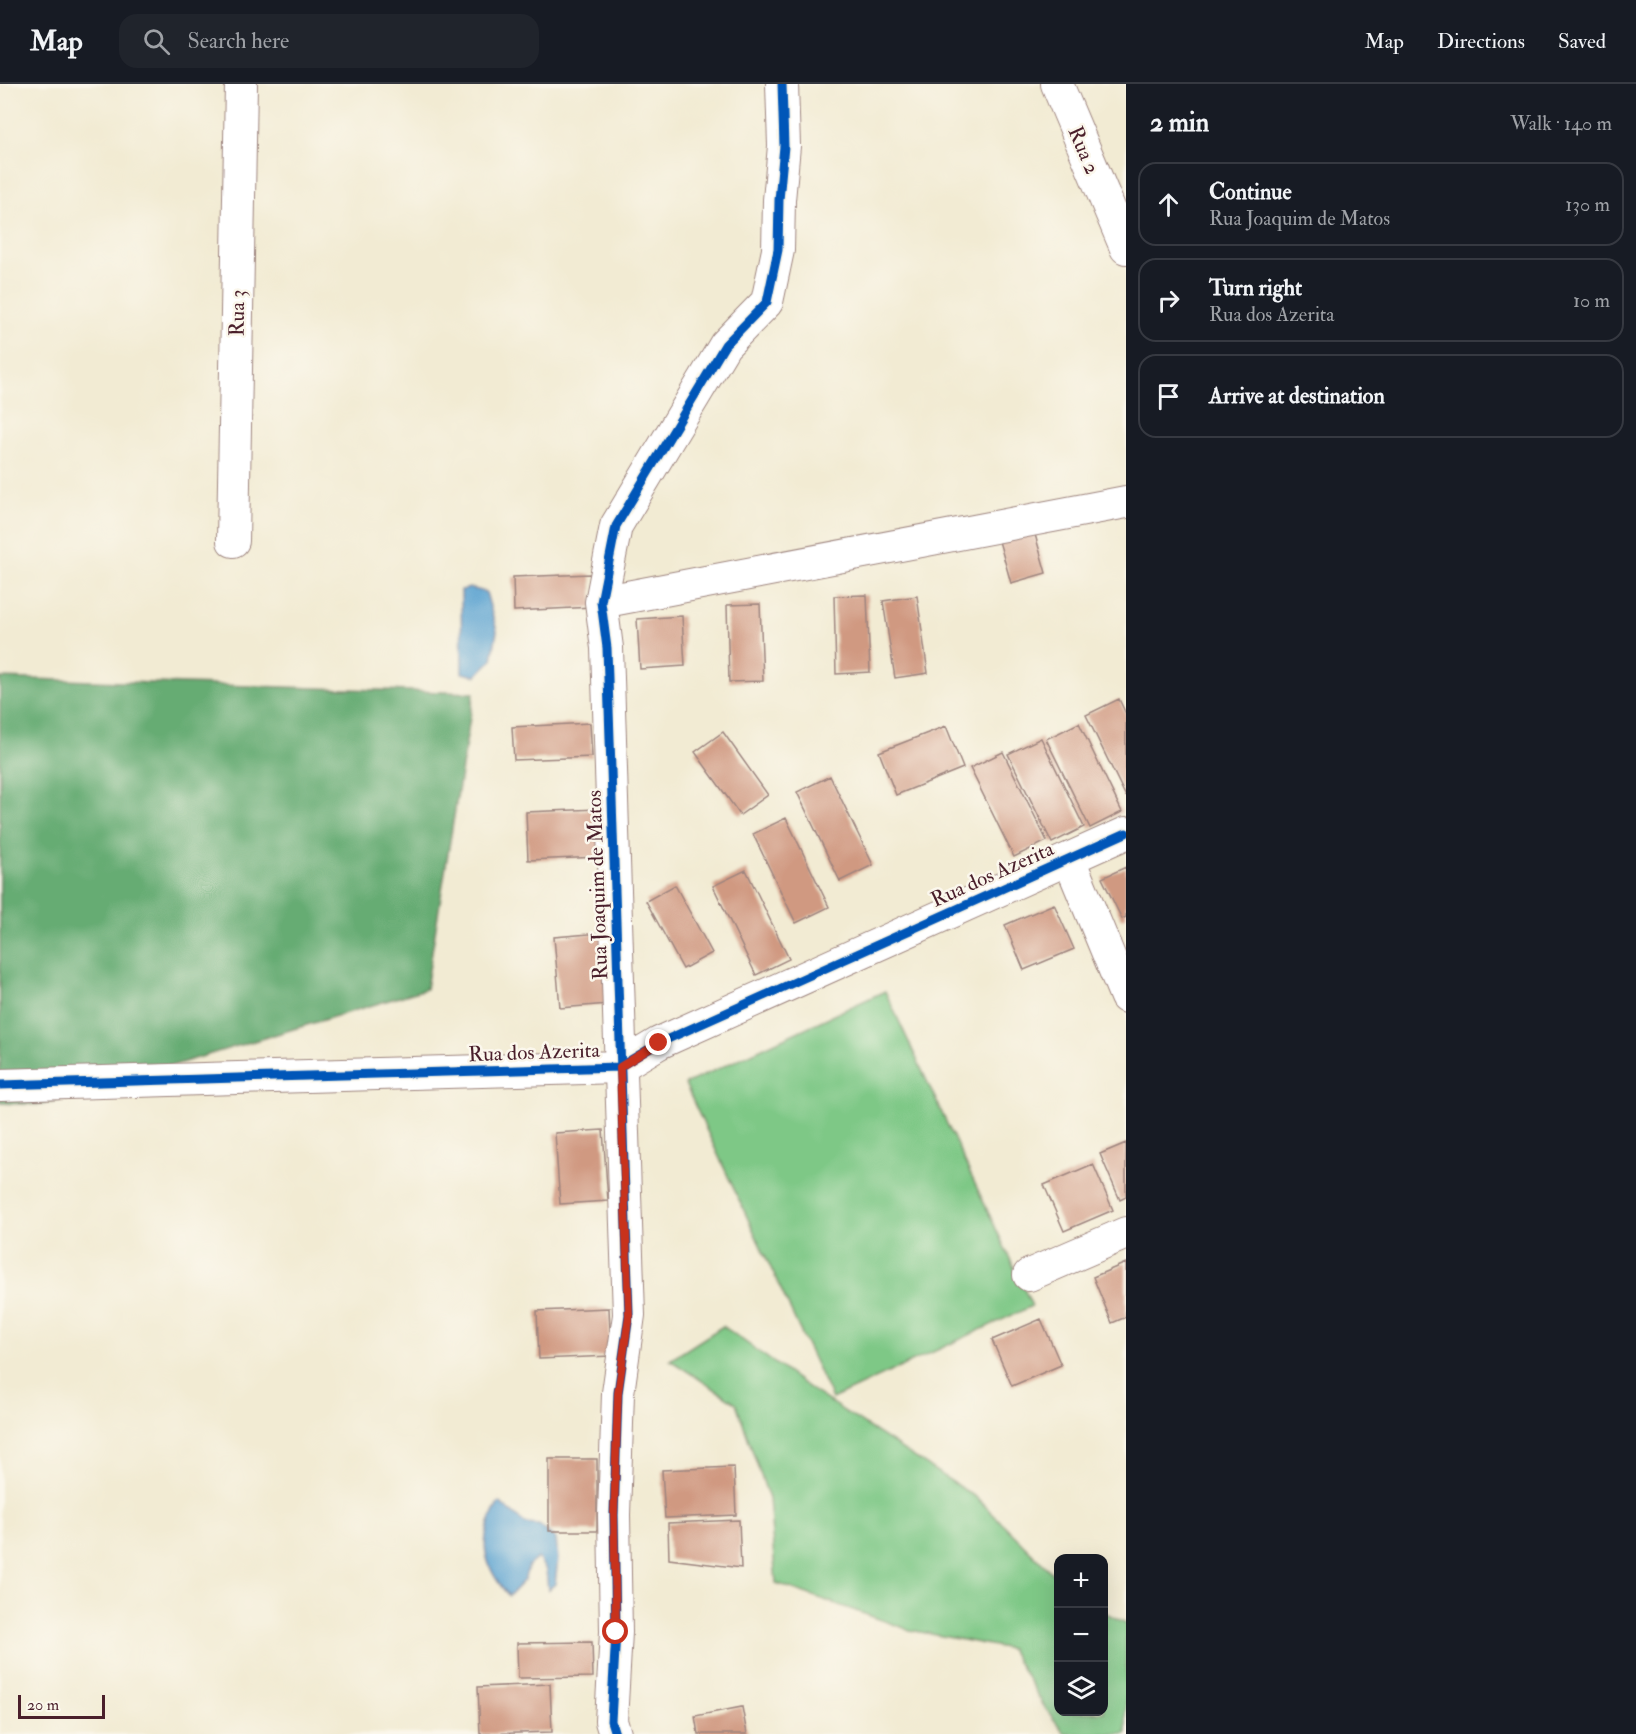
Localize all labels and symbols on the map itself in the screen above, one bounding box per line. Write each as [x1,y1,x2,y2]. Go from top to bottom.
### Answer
street label: Rua 2 [1061,122,1106,178]
street label: Rua 3 [224,289,251,337]
street label: Rua Joaquim de Matos [581,790,614,980]
street label: Rua dos Azerita [927,835,1058,914]
route end [645,1029,671,1055]
street label: Rua dos Azerita [468,1037,601,1068]
route start [602,1618,628,1644]
scale bar [18,1692,105,1720]

